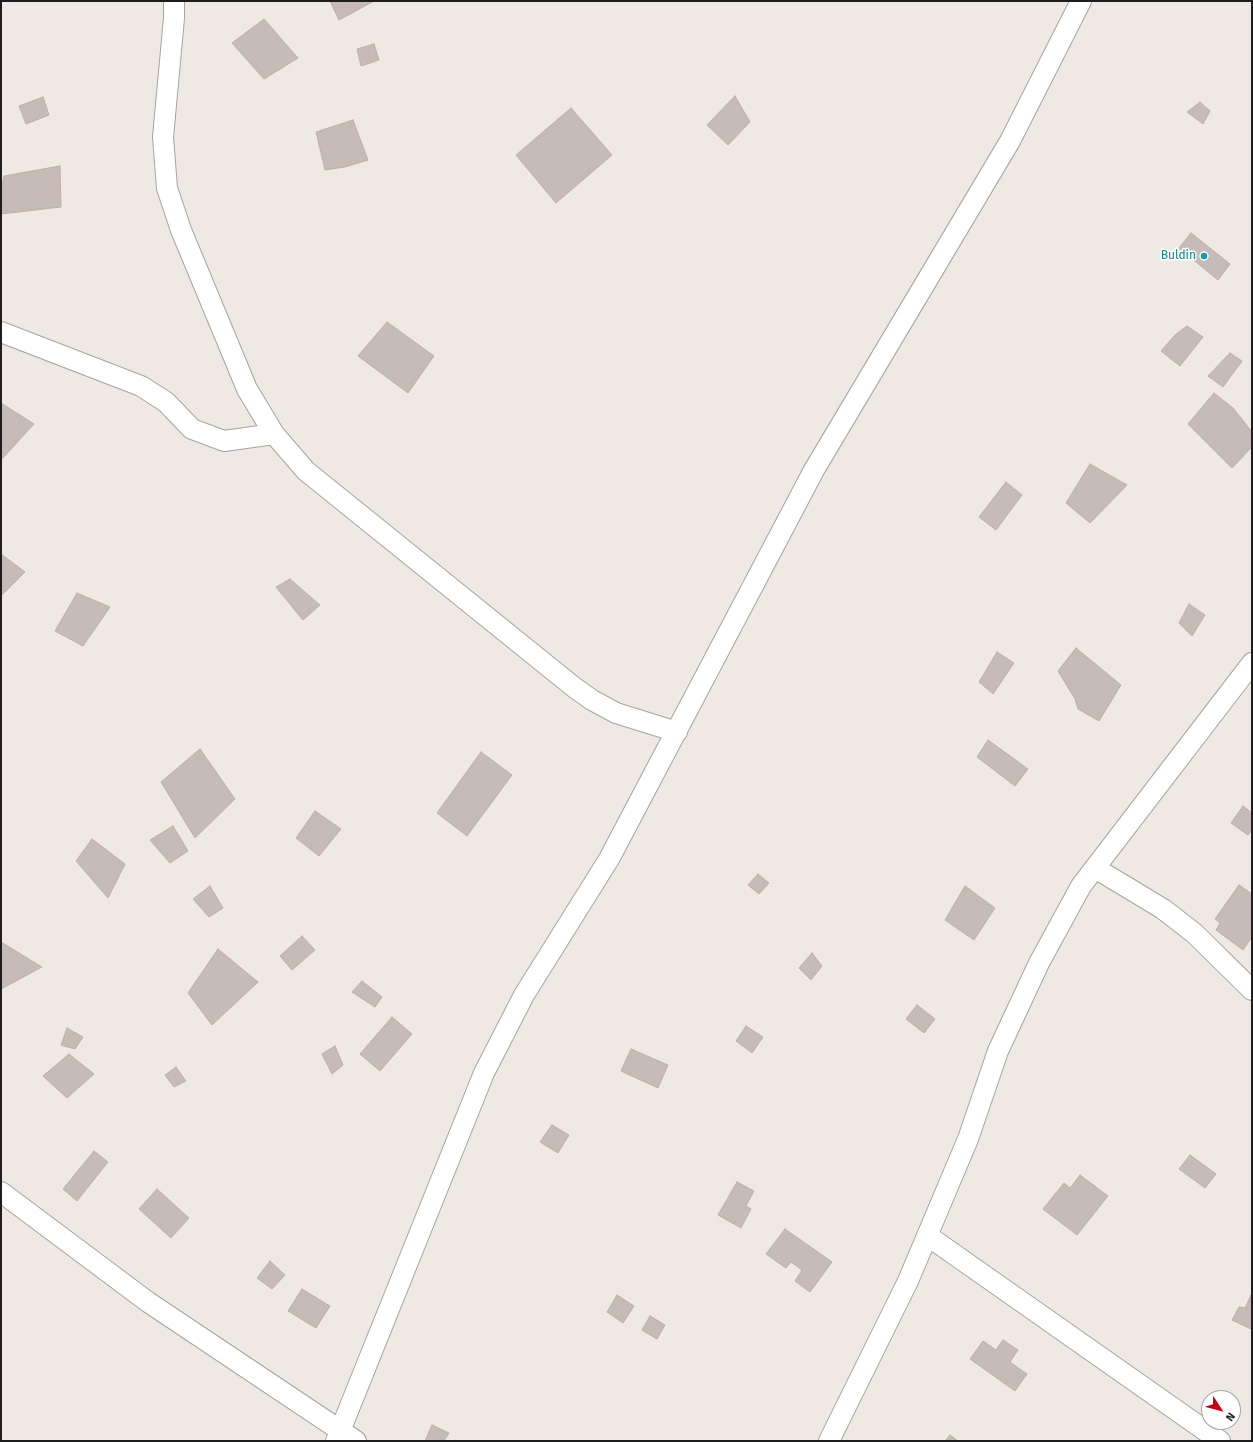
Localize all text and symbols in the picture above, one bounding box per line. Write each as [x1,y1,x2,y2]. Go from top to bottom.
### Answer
place label: Buldin [1161,249,1196,263]
marker: Buldin [1199,251,1209,261]
north arrow [1201,1390,1241,1430]
text: N [1223,1410,1238,1424]

